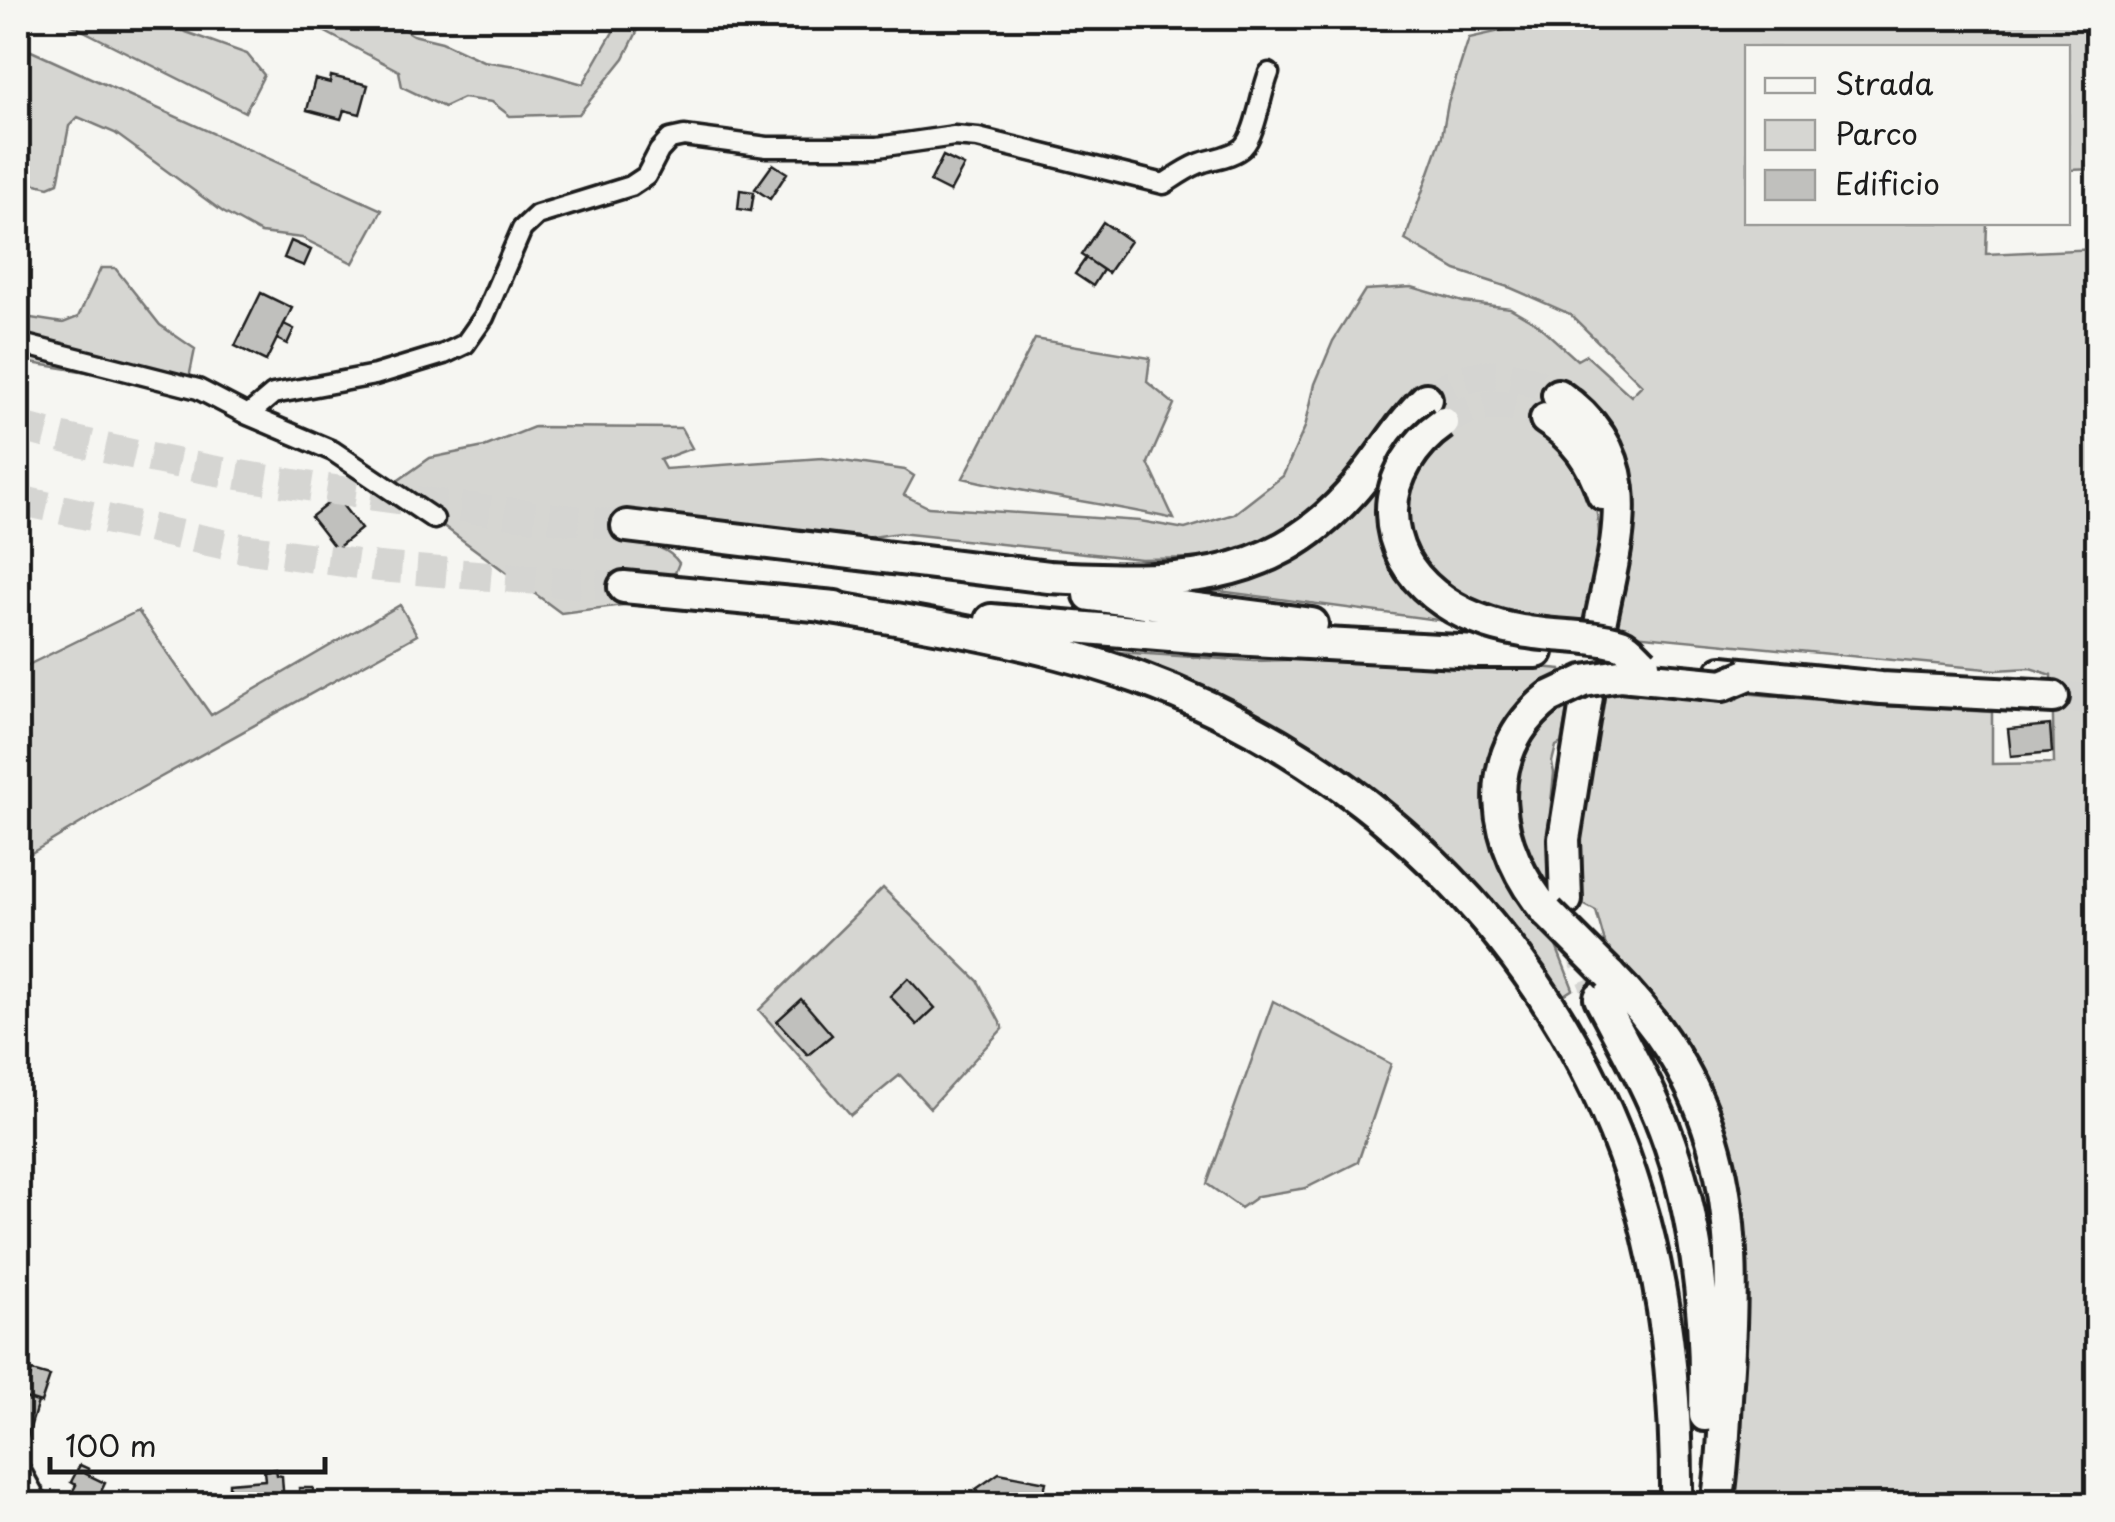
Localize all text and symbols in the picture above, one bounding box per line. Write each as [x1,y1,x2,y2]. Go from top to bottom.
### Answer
legend [1745,45,2070,225]
text: Strada [1835,60,1934,105]
text: Parco [1835,110,1918,155]
text: Edificio [1835,160,1940,205]
scale bar [50,1412,325,1474]
text: 100 m [65,1422,157,1467]

